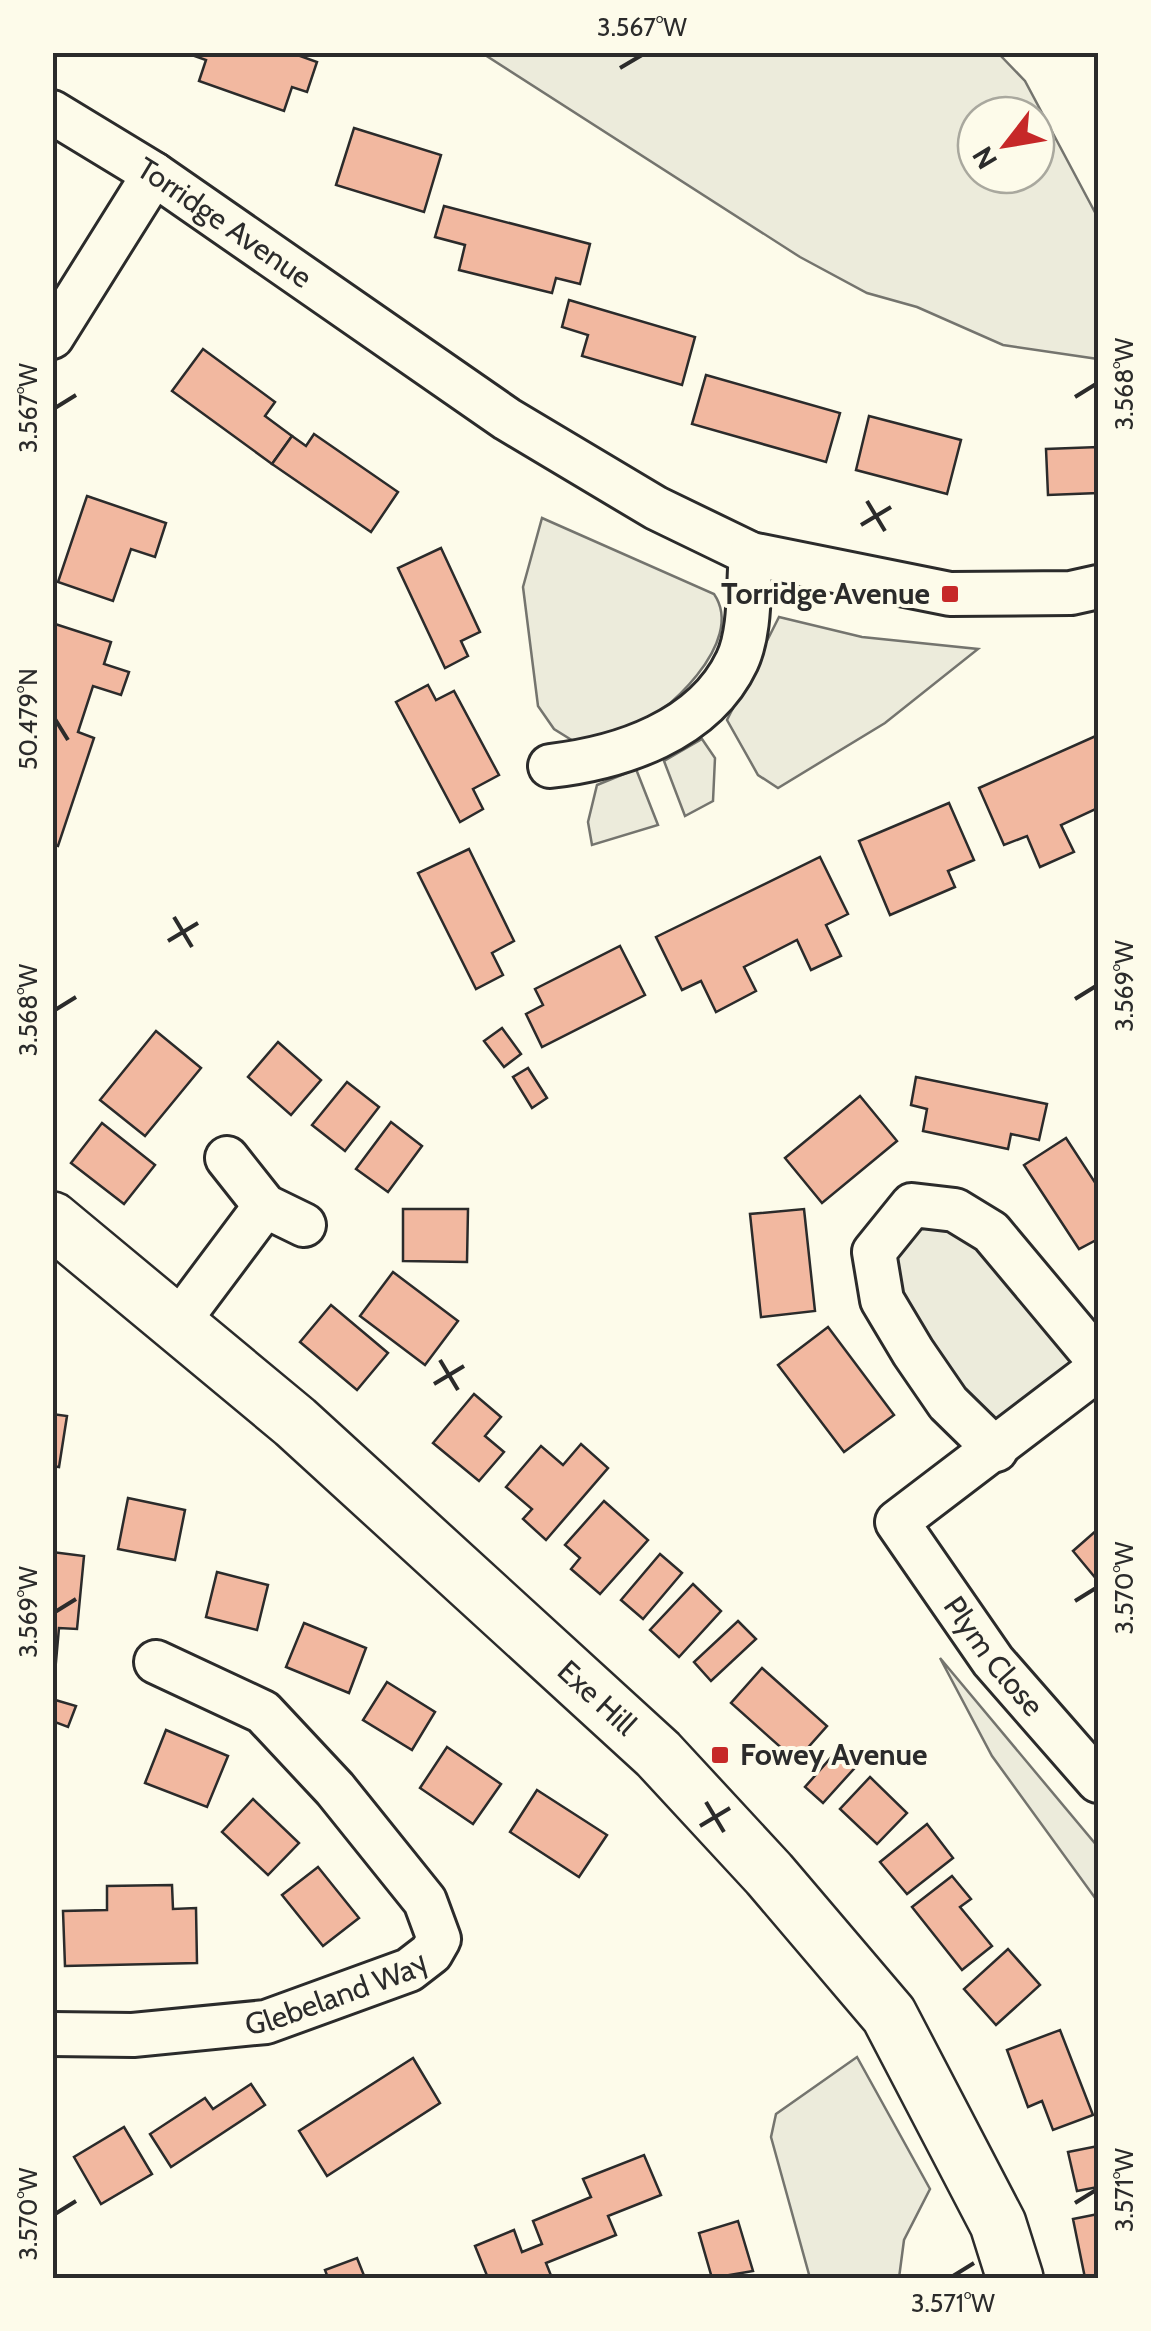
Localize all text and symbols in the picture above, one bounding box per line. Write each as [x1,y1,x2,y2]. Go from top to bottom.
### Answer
text: 3.567°W [597,12,687,42]
north arrow [956,95,1056,195]
text: N [965,141,1004,175]
street label: Torridge Avenue [130,149,319,296]
text: 3.568°W [1109,337,1139,430]
text: 3.567°W [13,363,43,453]
place label: Torridge Avenue [721,575,930,612]
marker: Torridge Avenue [939,583,961,605]
text: 50.479°N [13,668,43,770]
text: 3.569°W [1109,940,1139,1032]
text: 3.568°W [13,963,43,1056]
text: 3.570°W [1109,1541,1139,1634]
text: 3.569°W [13,1566,43,1658]
street label: Plym Close [936,1589,1052,1724]
street label: Exe Hill [550,1652,644,1743]
place label: Fowey Avenue [740,1736,928,1773]
marker: Fowey Avenue [709,1744,731,1766]
street label: Glebeland Way [244,1943,435,2042]
text: 3.571°W [1109,2148,1139,2232]
text: 3.570°W [13,2167,43,2260]
text: 3.571°W [911,2288,995,2318]

